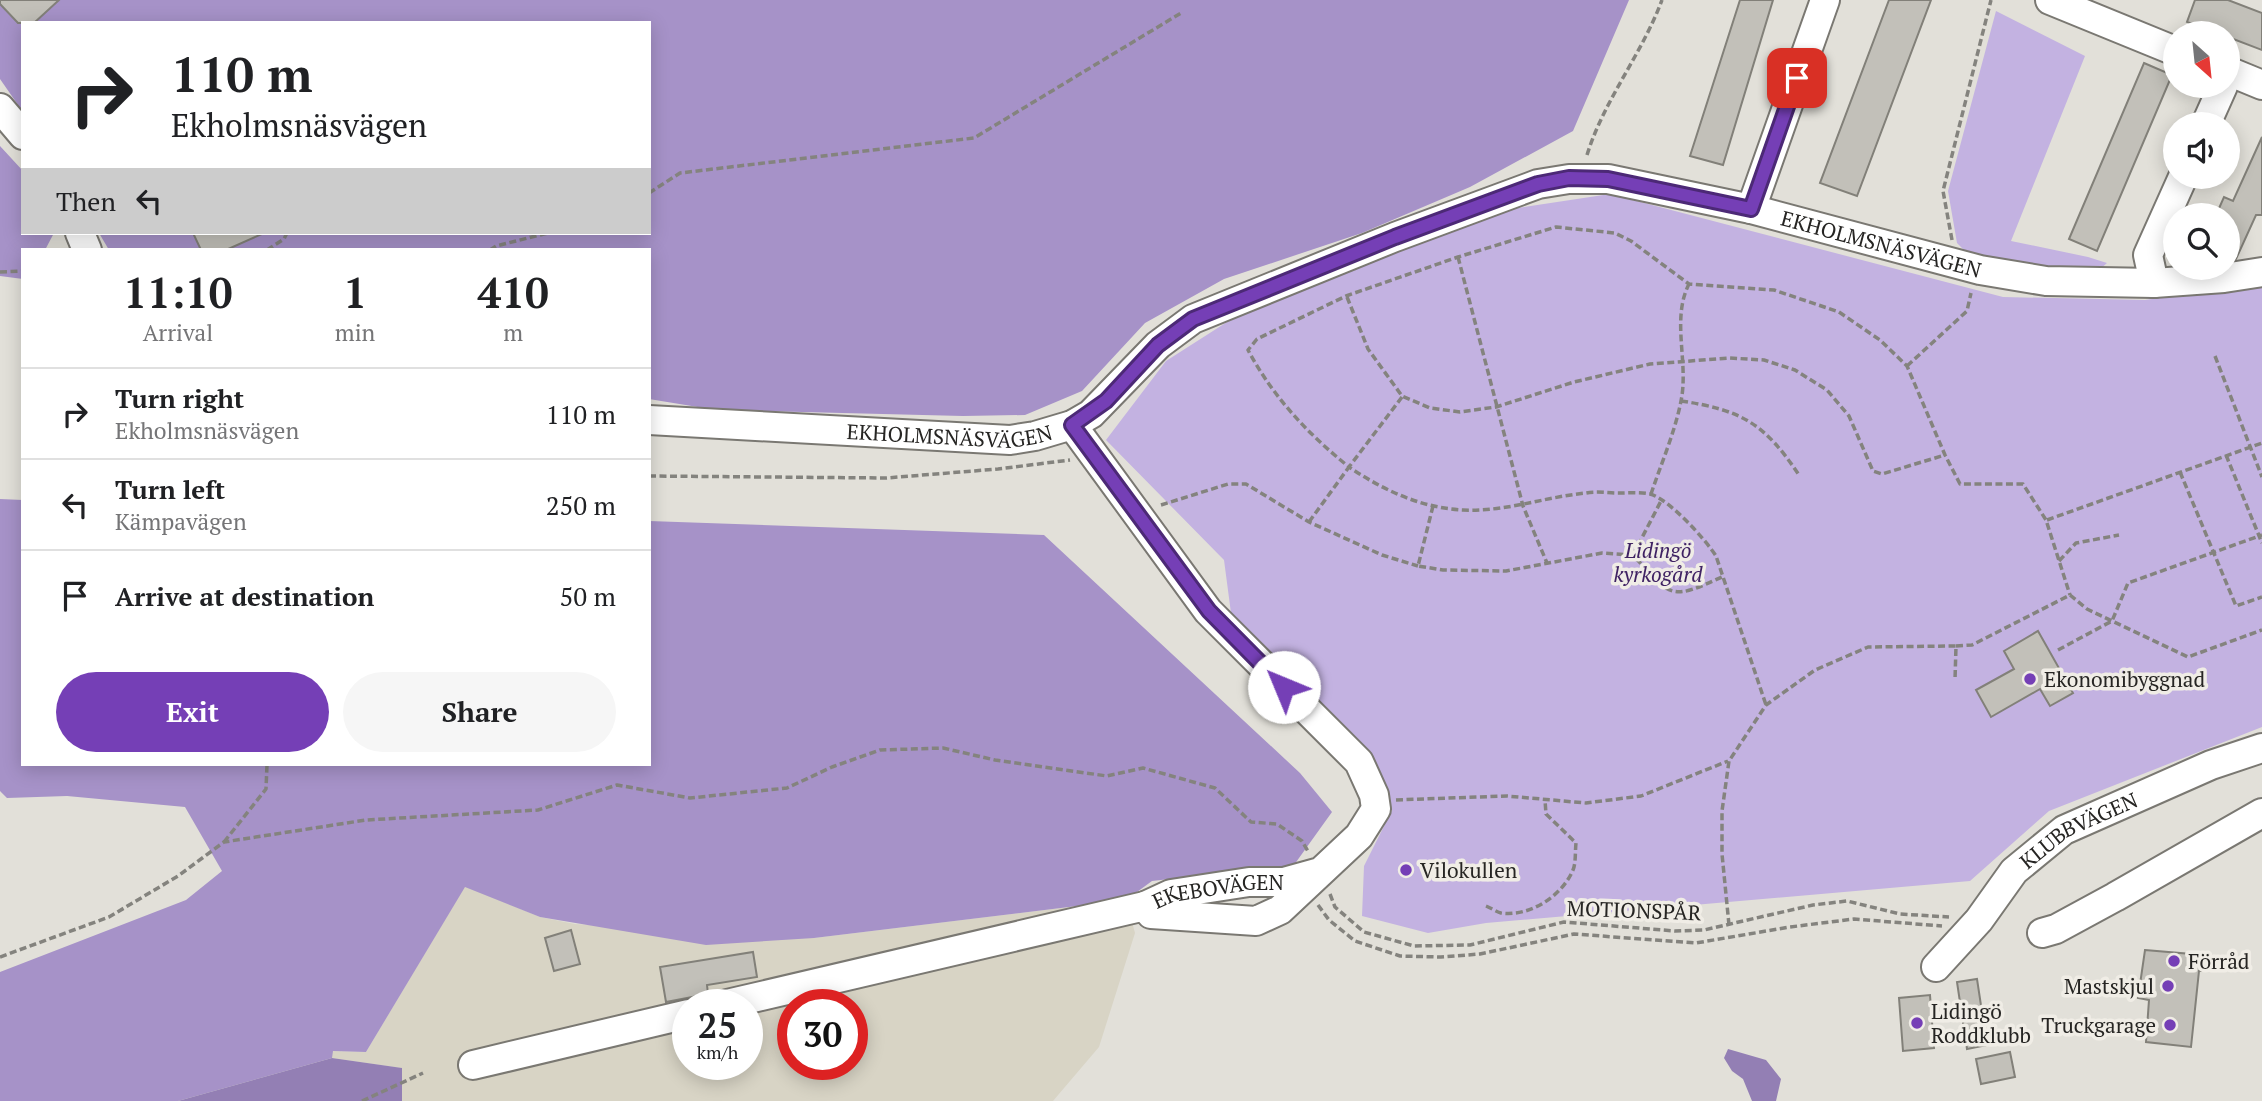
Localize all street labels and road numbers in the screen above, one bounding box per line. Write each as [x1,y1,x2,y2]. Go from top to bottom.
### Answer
street label: EKHOLMSNÄSVÄGEN [1778,204,1984,284]
street label: EKHOLMSNÄSVÄGEN [846,417,1055,454]
street label: KLUBBVÄGEN [2013,785,2142,875]
street label: EKEBOVÄGEN [1148,868,1284,915]
street label: MOTIONSPÅR [1566,894,1702,926]

